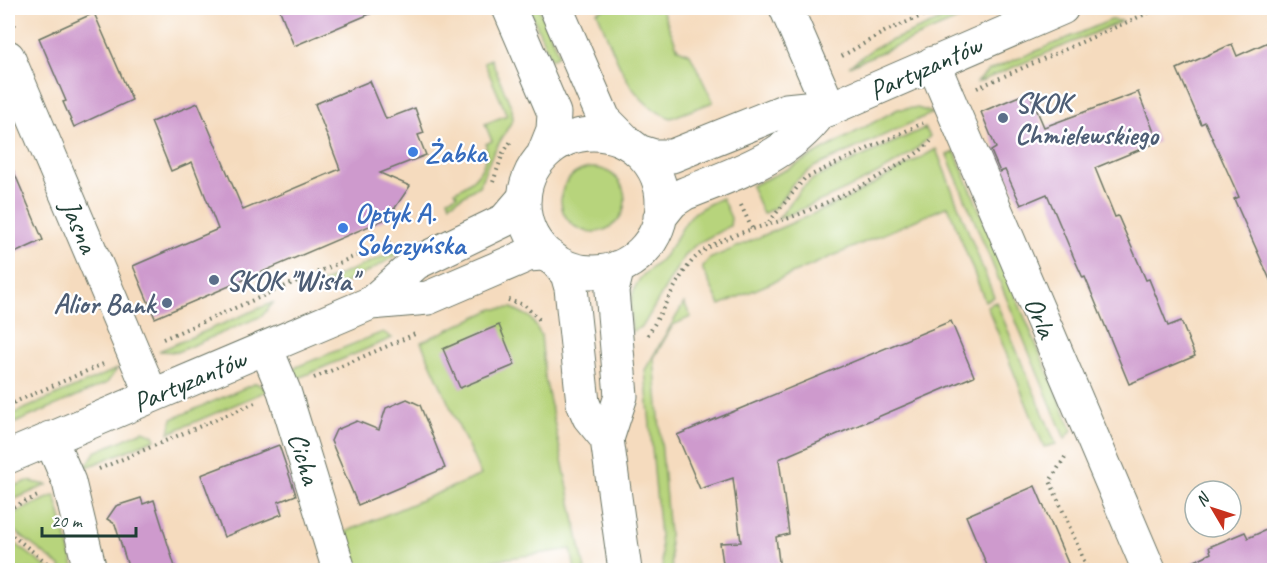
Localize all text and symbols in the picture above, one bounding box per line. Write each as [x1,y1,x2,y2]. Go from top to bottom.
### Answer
street label: Partyzantów [864,26,989,108]
place label: SKOK Chmielewskiego [1015,85,1160,152]
marker: SKOK Chmielewskiego [996,111,1010,125]
place label: Żabka [425,135,489,170]
marker: Żabka [406,145,420,159]
street label: Jasna [52,193,107,259]
place label: Optyk A. Sobczyńska [355,195,467,262]
marker: Optyk A. Sobczyńska [336,221,350,235]
place label: SKOK "Wisła" [226,263,364,298]
marker: SKOK "Wisła" [207,273,221,287]
place label: Alior Bank [54,286,158,321]
street label: Orla [1016,292,1065,344]
marker: Alior Bank [160,296,174,310]
street label: Partyzantów [127,340,253,420]
street label: Cicha [280,428,329,490]
north arrow [1183,479,1243,539]
text: N [1191,488,1215,510]
scale bar [42,500,136,538]
text: 20 m [51,510,84,532]

